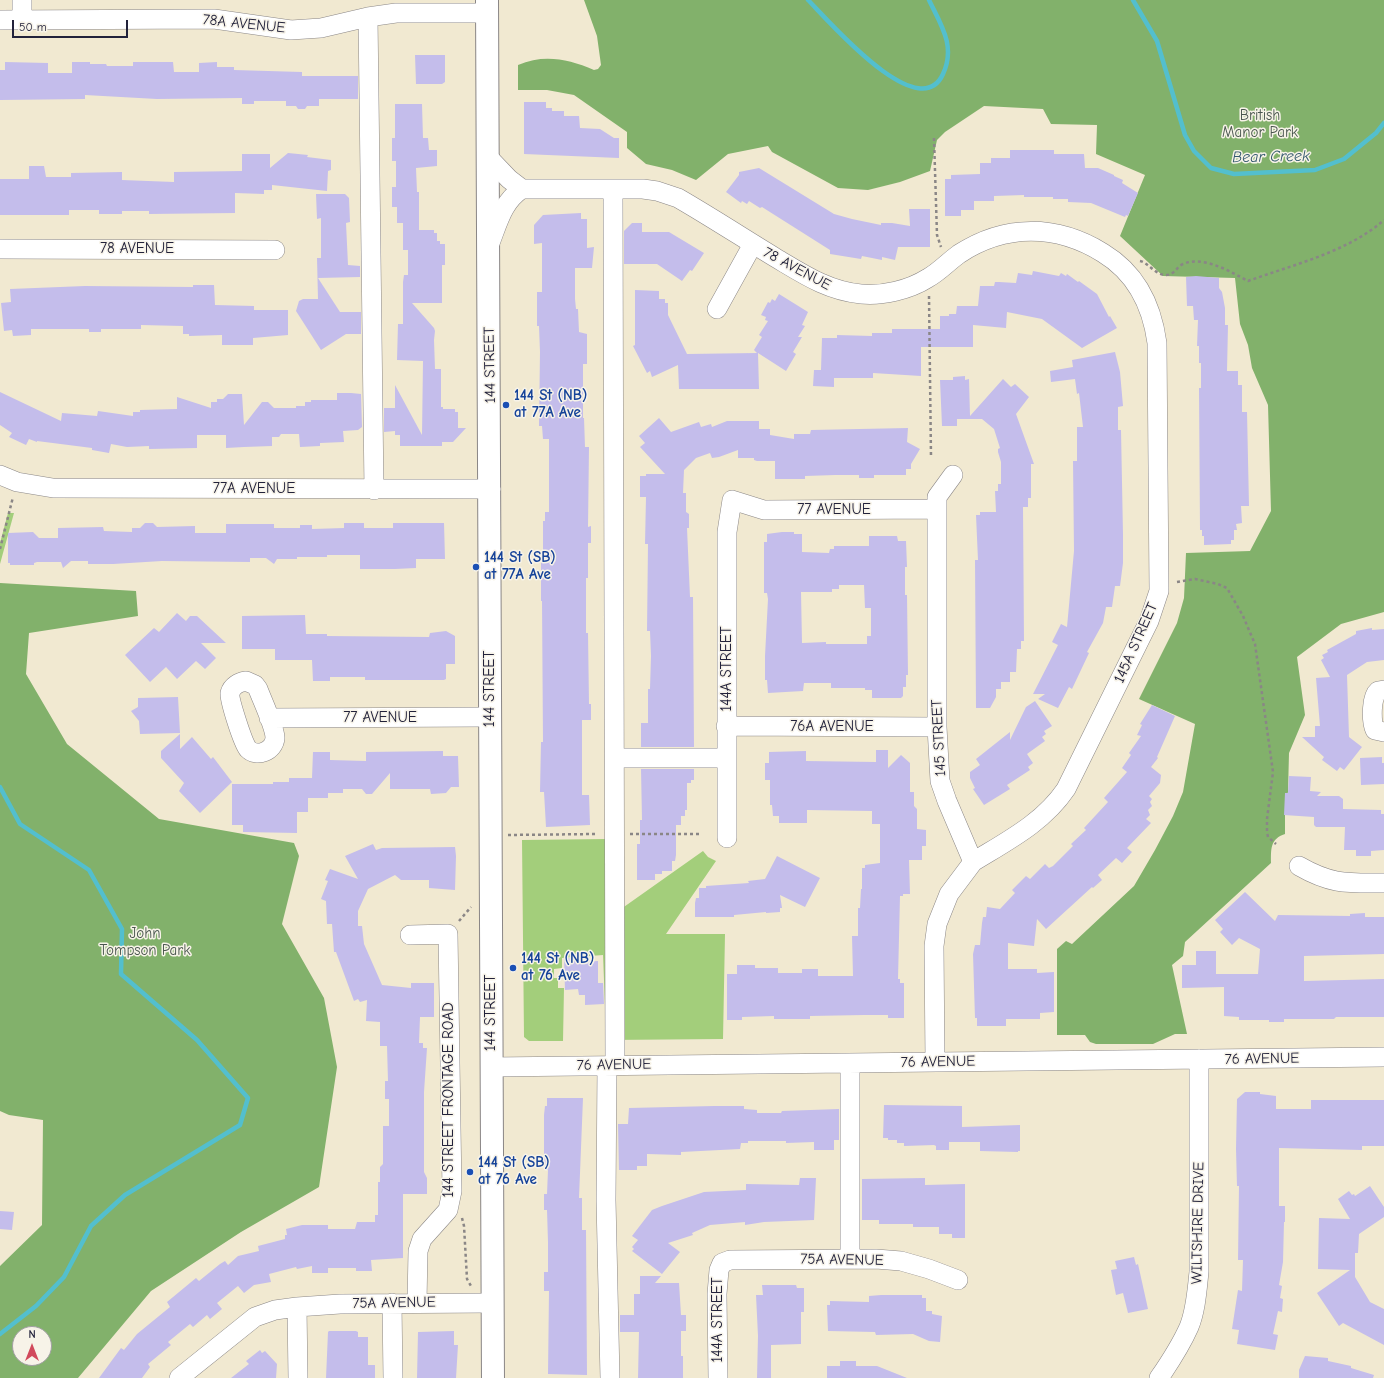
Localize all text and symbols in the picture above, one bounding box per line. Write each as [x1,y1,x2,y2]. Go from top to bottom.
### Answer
street label: 78A AVENUE [202,11,286,37]
scale bar [14,12,130,38]
text: 50 m [19,20,47,34]
park label: British Manor Park [1222,107,1298,142]
water label: Bear Creek [1232,147,1310,167]
street label: 78 AVENUE [100,240,174,258]
street label: 78 AVENUE [760,244,834,294]
street label: 144 STREET [480,327,500,403]
place label: 144 St (NB) at 77A Ave [514,387,587,422]
marker: 144 St (NB) at 77A Ave [501,400,511,410]
street label: 77A AVENUE [213,480,295,498]
street label: 77 AVENUE [797,501,871,519]
place label: 144 St (SB) at 77A Ave [484,549,556,584]
marker: 144 St (SB) at 77A Ave [471,562,481,572]
street label: 145A STREET [1110,600,1162,686]
street label: 144A STREET [718,626,736,712]
street label: 144 STREET [481,651,499,727]
street label: 145 STREET [928,699,950,777]
street label: 77 AVENUE [343,709,417,727]
street label: 76A AVENUE [790,718,874,736]
park label: John Tompson Park [100,925,190,960]
place label: 144 St (NB) at 76 Ave [521,950,594,985]
marker: 144 St (NB) at 76 Ave [508,963,518,973]
street label: 144 STREET [482,975,500,1051]
street label: 144 STREET FRONTAGE ROAD [440,1002,458,1198]
street label: 76 AVENUE [1225,1049,1299,1069]
street label: 76 AVENUE [901,1052,975,1072]
street label: 76 AVENUE [577,1055,651,1075]
place label: 144 St (SB) at 76 Ave [478,1154,550,1189]
street label: WILTSHIRE DRIVE [1188,1162,1208,1284]
marker: 144 St (SB) at 76 Ave [465,1167,475,1177]
street label: 75A AVENUE [800,1250,884,1270]
street label: 144A STREET [709,1277,727,1363]
street label: 75A AVENUE [352,1293,436,1313]
north arrow [12,1326,52,1366]
text: N [28,1328,36,1341]

